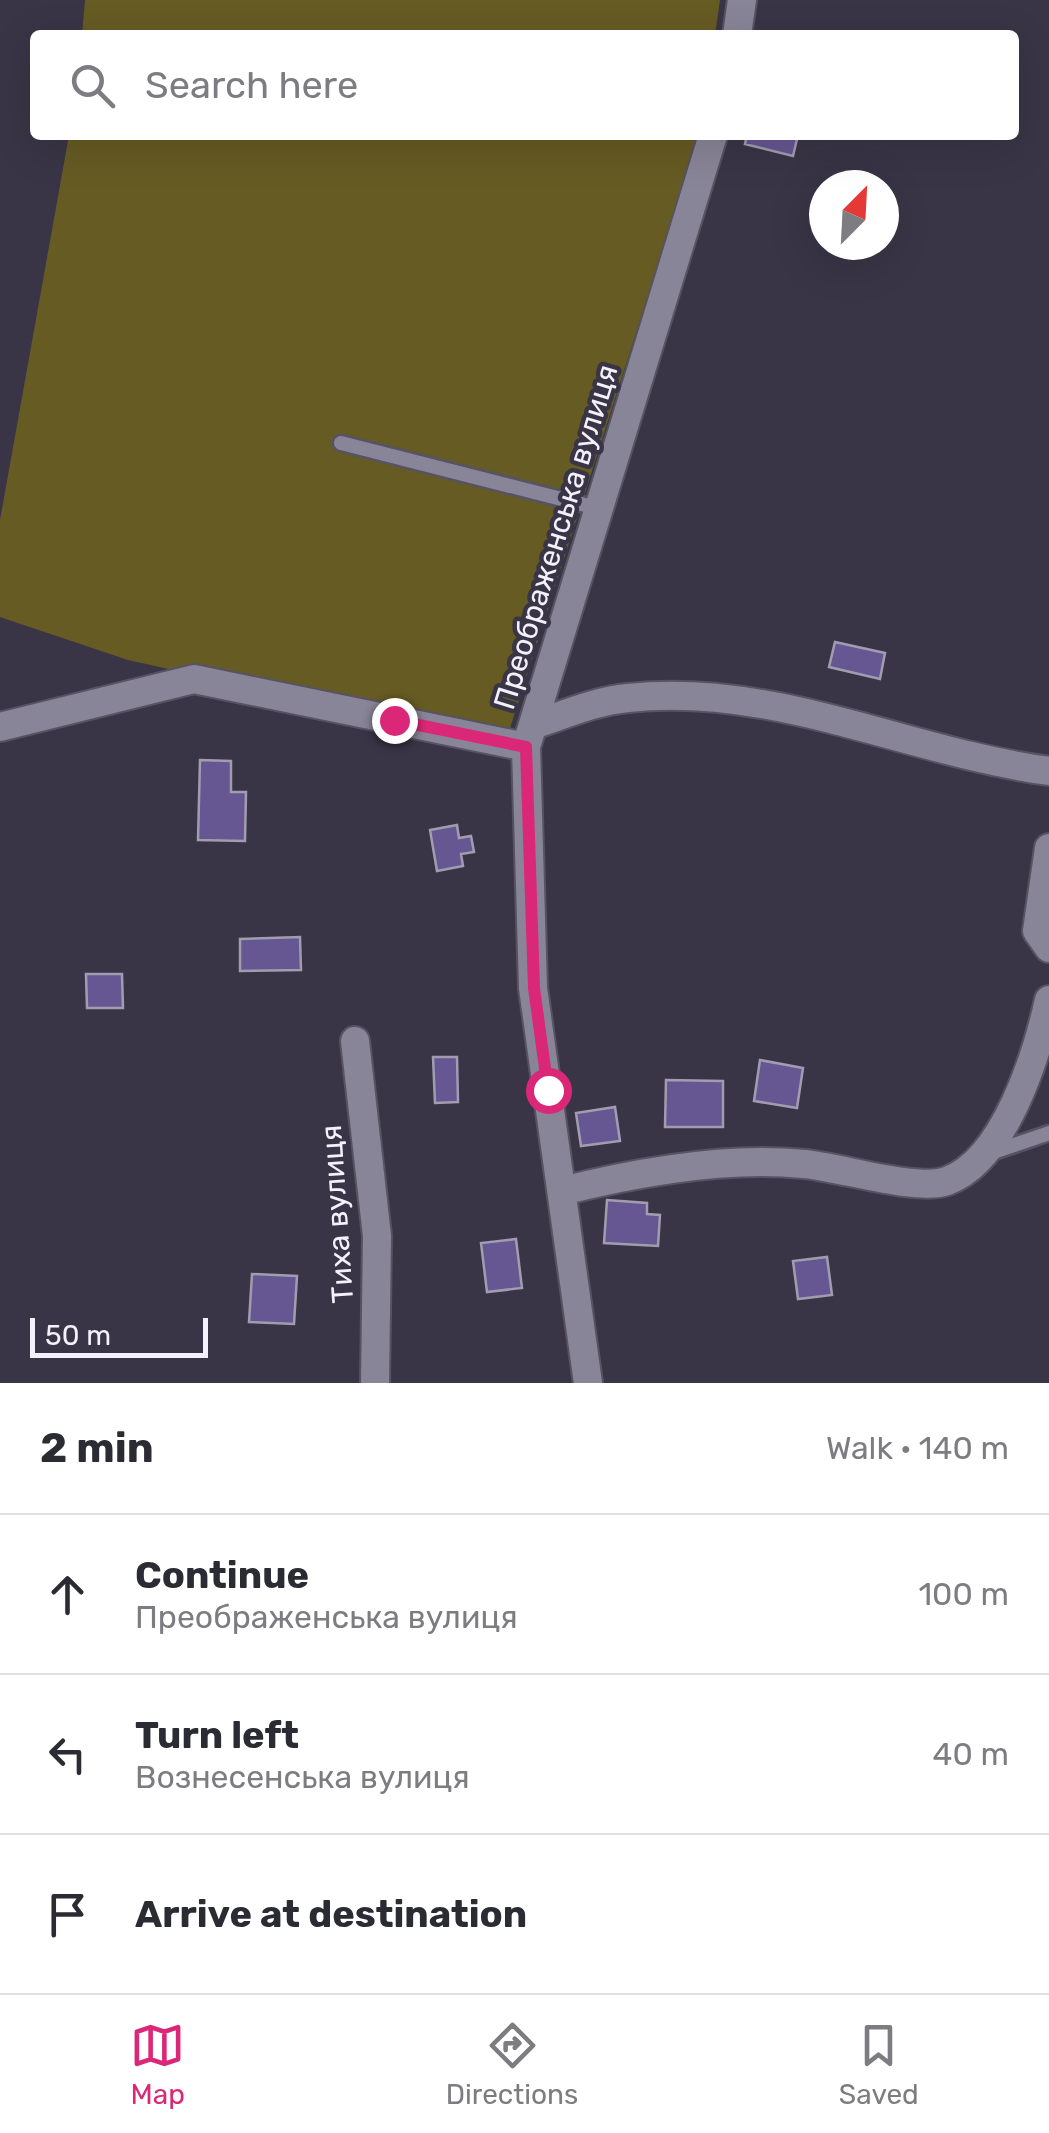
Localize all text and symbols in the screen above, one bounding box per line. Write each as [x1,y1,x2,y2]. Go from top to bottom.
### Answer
search box [30,30,1019,140]
icon: search [65,58,120,113]
text: Search here [145,62,358,108]
north arrow [809,170,899,260]
street label: Преображенська вулиця [486,360,626,714]
route end [372,698,418,744]
route start [526,1068,572,1114]
street label: Тиха вулиця [313,1124,361,1304]
scale bar [30,1313,208,1358]
text: 50 m [45,1319,111,1352]
text: 2 min [40,1423,154,1473]
text: Walk · 140 m [826,1429,1009,1467]
text: Continue [135,1552,309,1598]
icon: ahead [40,1567,95,1622]
text: 100 m [918,1575,1009,1613]
text: Преображенська вулиця [135,1598,518,1636]
text: Turn left [135,1712,299,1758]
icon: left [40,1727,95,1782]
text: 40 m [933,1735,1009,1773]
text: Вознесенська вулиця [135,1758,470,1796]
icon: arrive [40,1887,95,1942]
text: Arrive at destination [135,1891,527,1937]
tab: Map [130,2018,185,2111]
tab: Directions [446,2018,578,2111]
tab: Saved [839,2018,919,2111]

